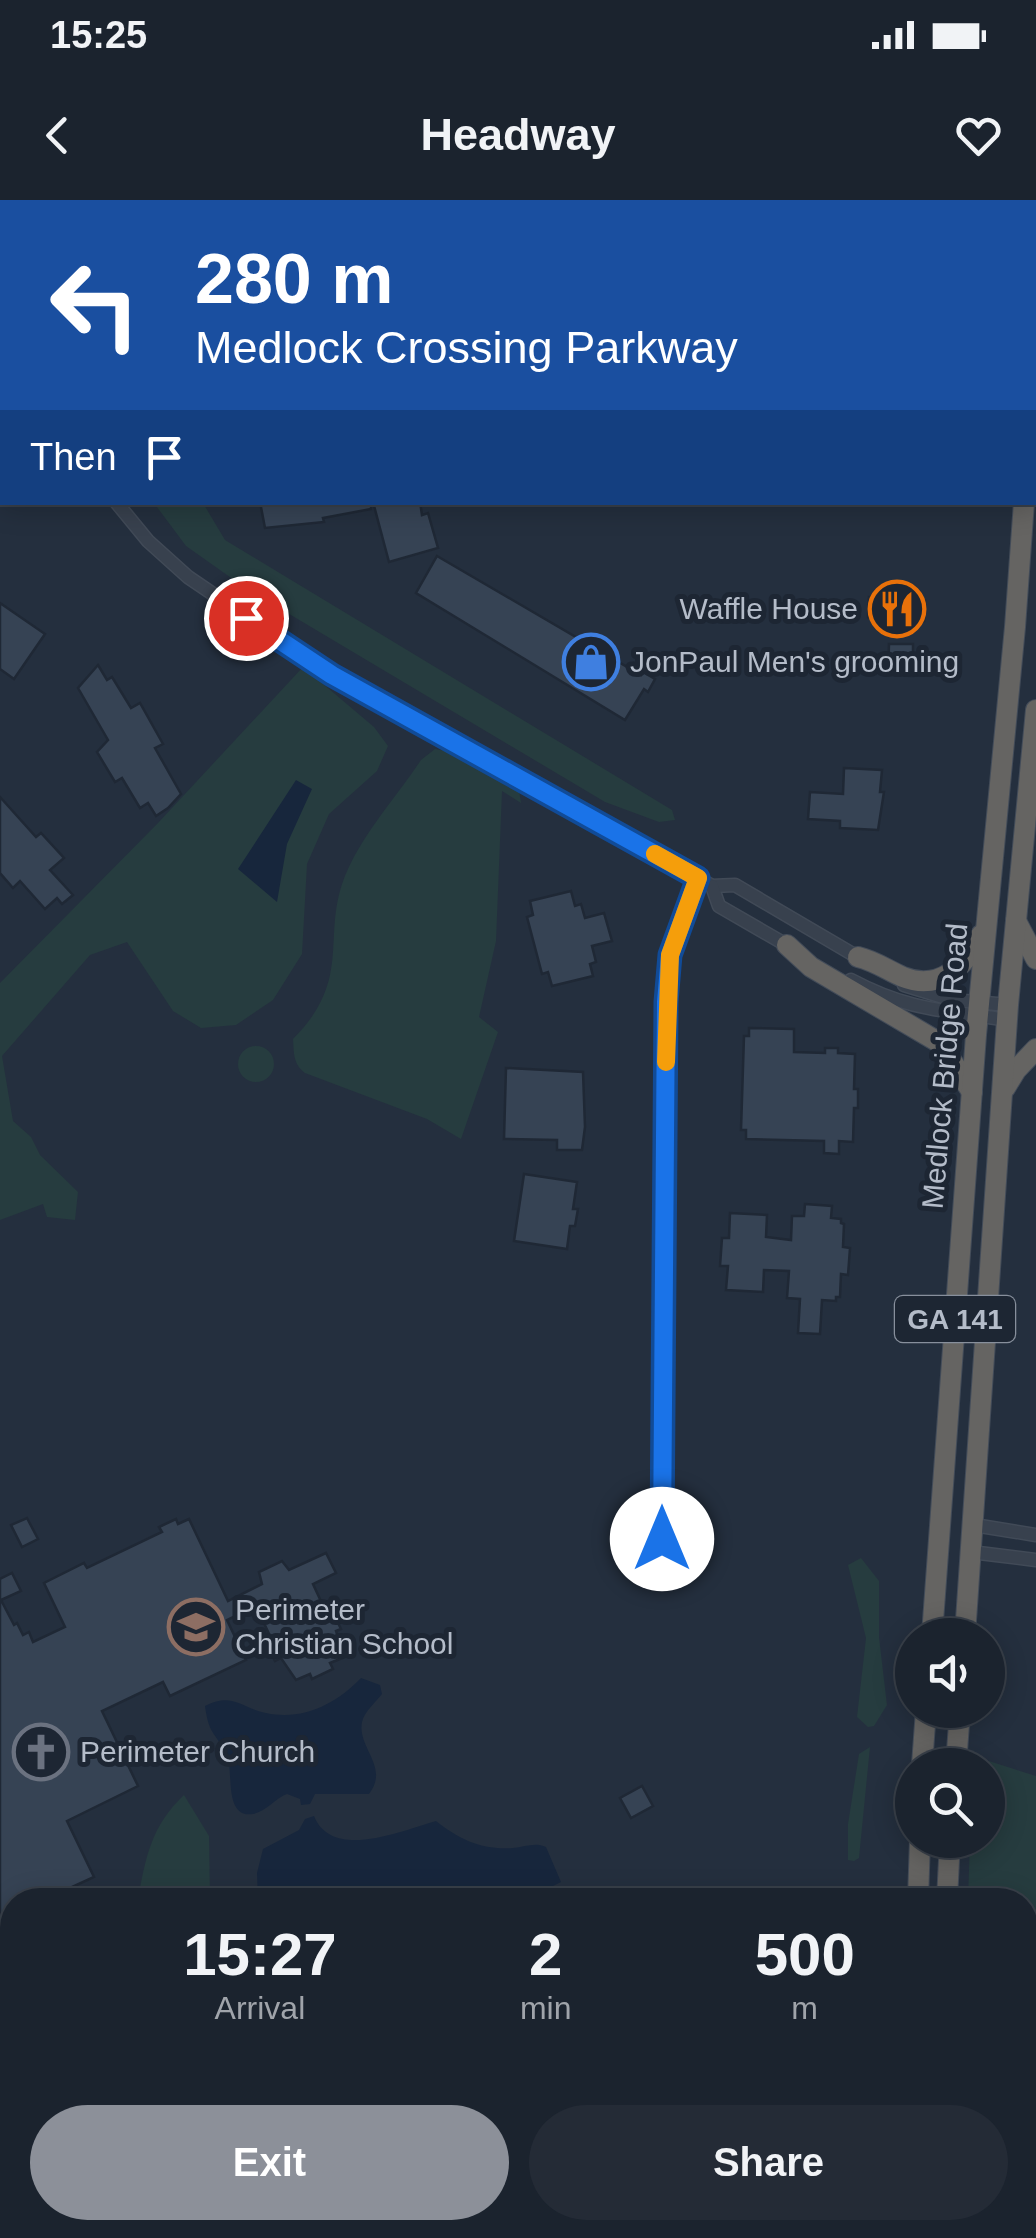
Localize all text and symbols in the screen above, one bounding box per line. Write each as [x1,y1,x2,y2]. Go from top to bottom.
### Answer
text: 15:25 [50,14,147,56]
icon: back [30,108,85,163]
icon: heart [951,108,1006,163]
text: Headway [420,109,616,160]
icon: left [30,240,160,370]
text: 280 m [195,240,393,318]
text: Medlock Crossing Parkway [195,322,738,373]
icon: arrive [137,430,192,485]
text: Then [30,436,117,478]
pin [204,576,289,661]
restaurant icon: Waffle House [867,579,927,639]
icon: arrive [219,591,274,646]
place label: Waffle House [680,592,858,625]
shop icon: JonPaul Men's grooming [561,632,621,692]
place label: JonPaul Men's grooming [630,645,959,678]
street label: Medlock Bridge Road [916,922,973,1210]
road number: GA 141 [895,1296,1015,1342]
position arrow [610,1487,714,1591]
place label: Perimeter Christian School [235,1593,453,1660]
school or university icon: Perimeter Christian School [166,1597,226,1657]
map controls [895,1618,1005,1858]
button: sound [895,1618,1005,1728]
church icon: Perimeter Church [11,1722,71,1782]
place label: Perimeter Church [80,1735,315,1768]
button: search [895,1748,1005,1858]
text: 15:27 [183,1921,337,1988]
text: 2 [529,1921,562,1988]
text: 500 [755,1921,855,1988]
text: Arrival [215,1990,305,2026]
text: min [520,1990,571,2026]
text: m [791,1990,818,2026]
button: Exit [30,2105,509,2220]
button: Share [529,2105,1008,2220]

